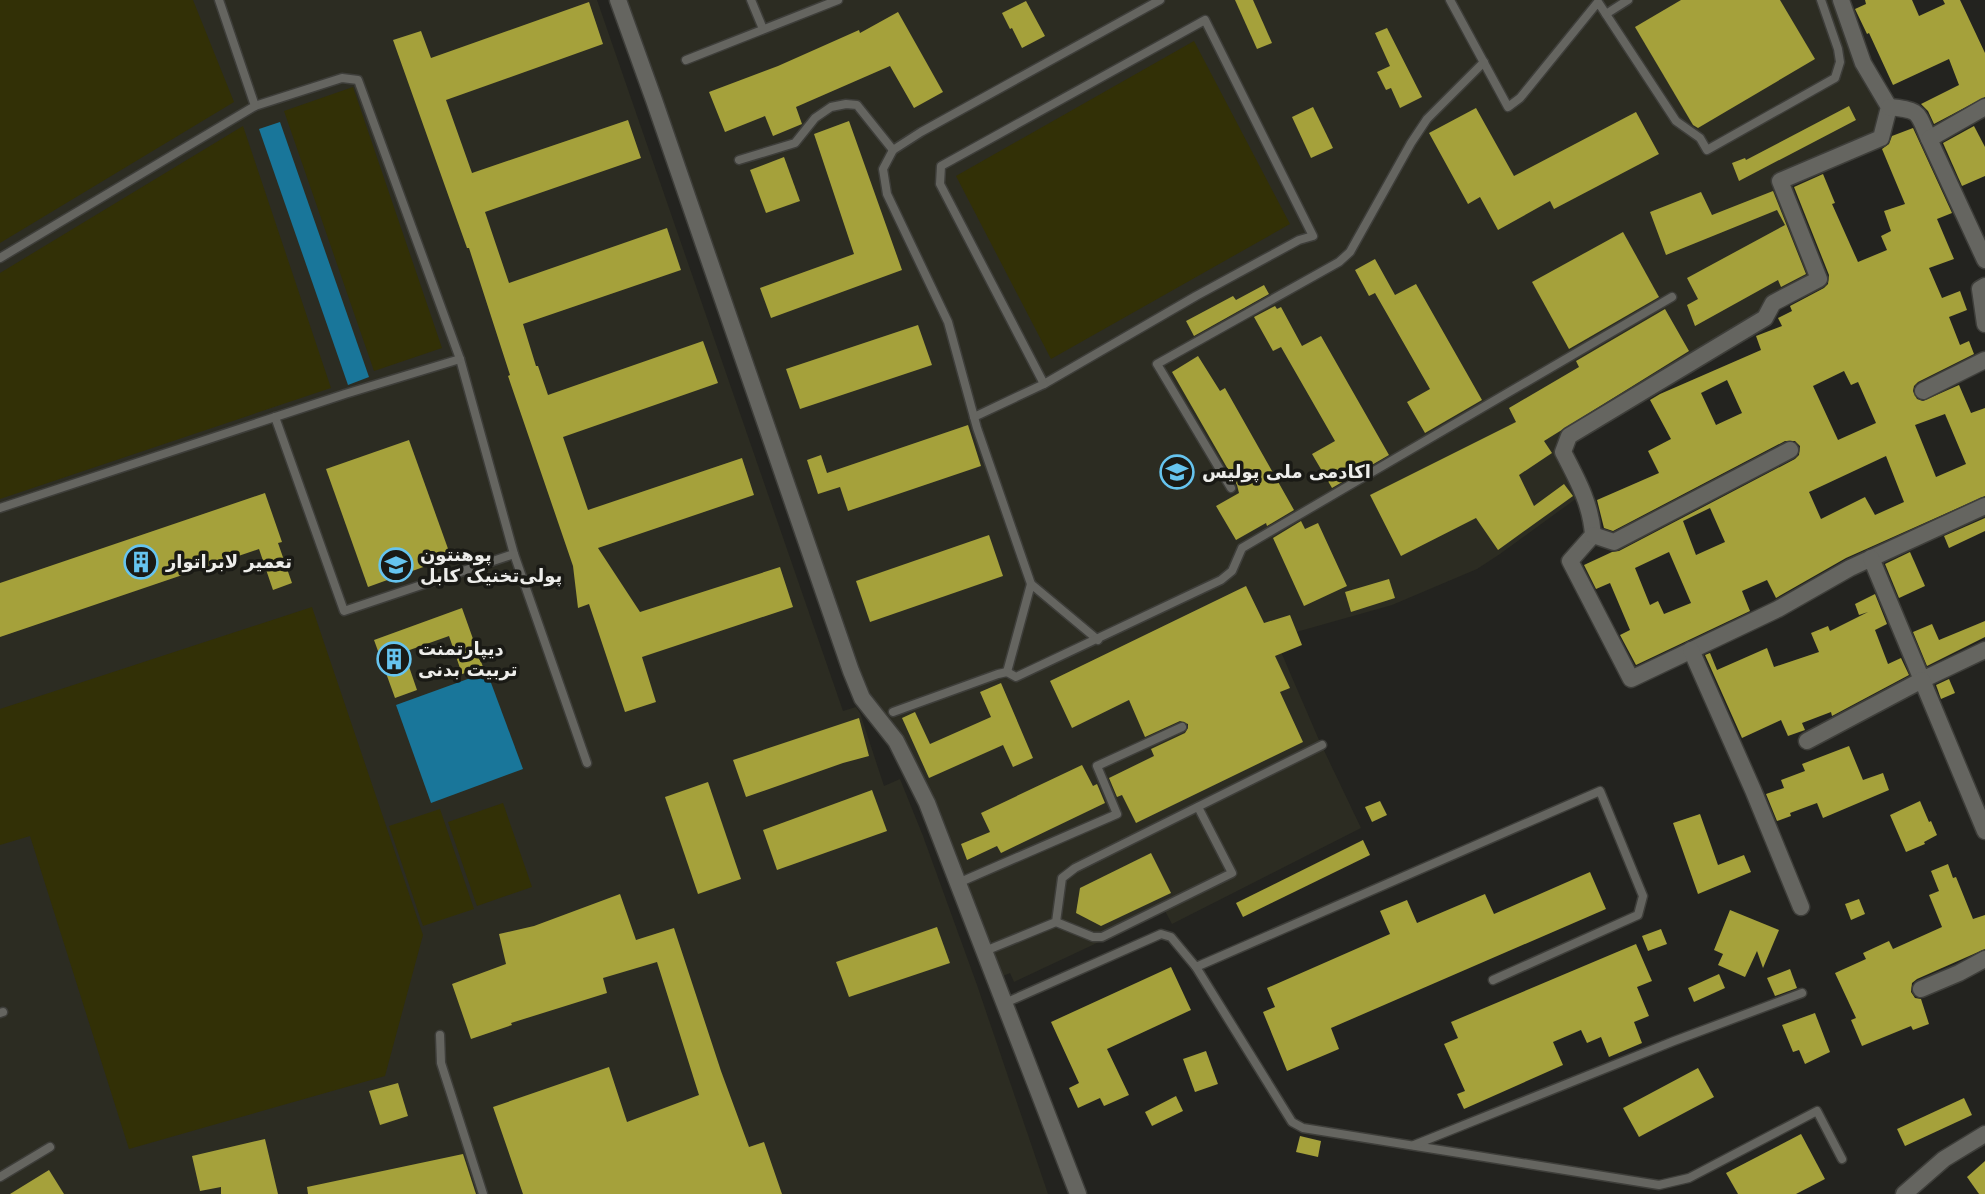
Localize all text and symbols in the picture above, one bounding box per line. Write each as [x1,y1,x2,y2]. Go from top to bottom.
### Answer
school or university icon: اکادمی ملی پولیس [1158,453,1196,491]
place label: اکادمی ملی پولیس [1202,461,1371,483]
building icon: تعمیر لابراتوار [122,543,160,581]
place label: پوهنتون پولی‌تخنیک کابل [420,544,562,587]
school or university icon: پوهنتون پولی‌تخنیک کابل [377,546,415,584]
place label: تعمیر لابراتوار [165,551,292,573]
place label: دیپارتمنت تربیت بدنی [418,638,518,681]
building icon: دیپارتمنت تربیت بدنی [375,640,413,678]

